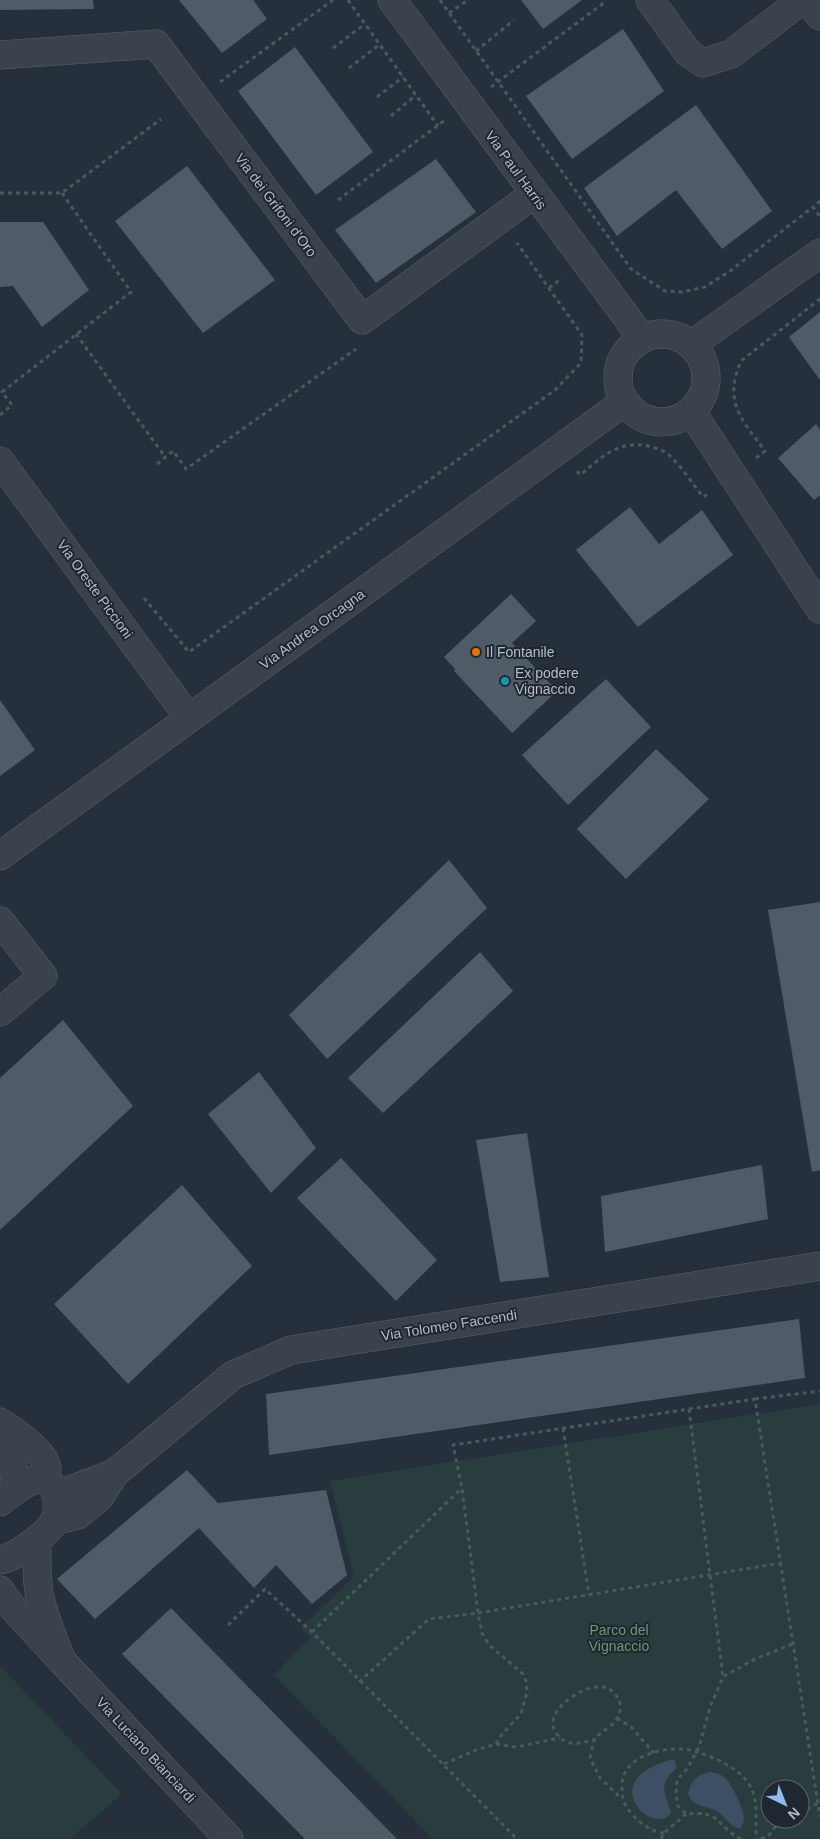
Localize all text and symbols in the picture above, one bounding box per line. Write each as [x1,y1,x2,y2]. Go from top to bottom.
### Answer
street label: Via Paul Harris [482,128,550,212]
street label: Via dei Grifoni d'Oro [232,150,320,260]
street label: Via Oreste Piccioni [54,537,136,641]
street label: Via Andrea Orcagna [256,585,368,672]
place label: Il Fontanile [486,644,555,660]
marker: Il Fontanile [470,646,482,658]
place label: Ex podere Vignaccio [515,665,579,697]
marker: Ex podere Vignaccio [499,675,511,687]
street label: Via Tolomeo Faccendi [380,1306,518,1344]
park label: Parco del Vignaccio [589,1622,649,1654]
street label: Via Luciano Bianciardi [93,1694,199,1806]
north arrow [760,1779,810,1829]
text: N [785,1804,803,1823]

